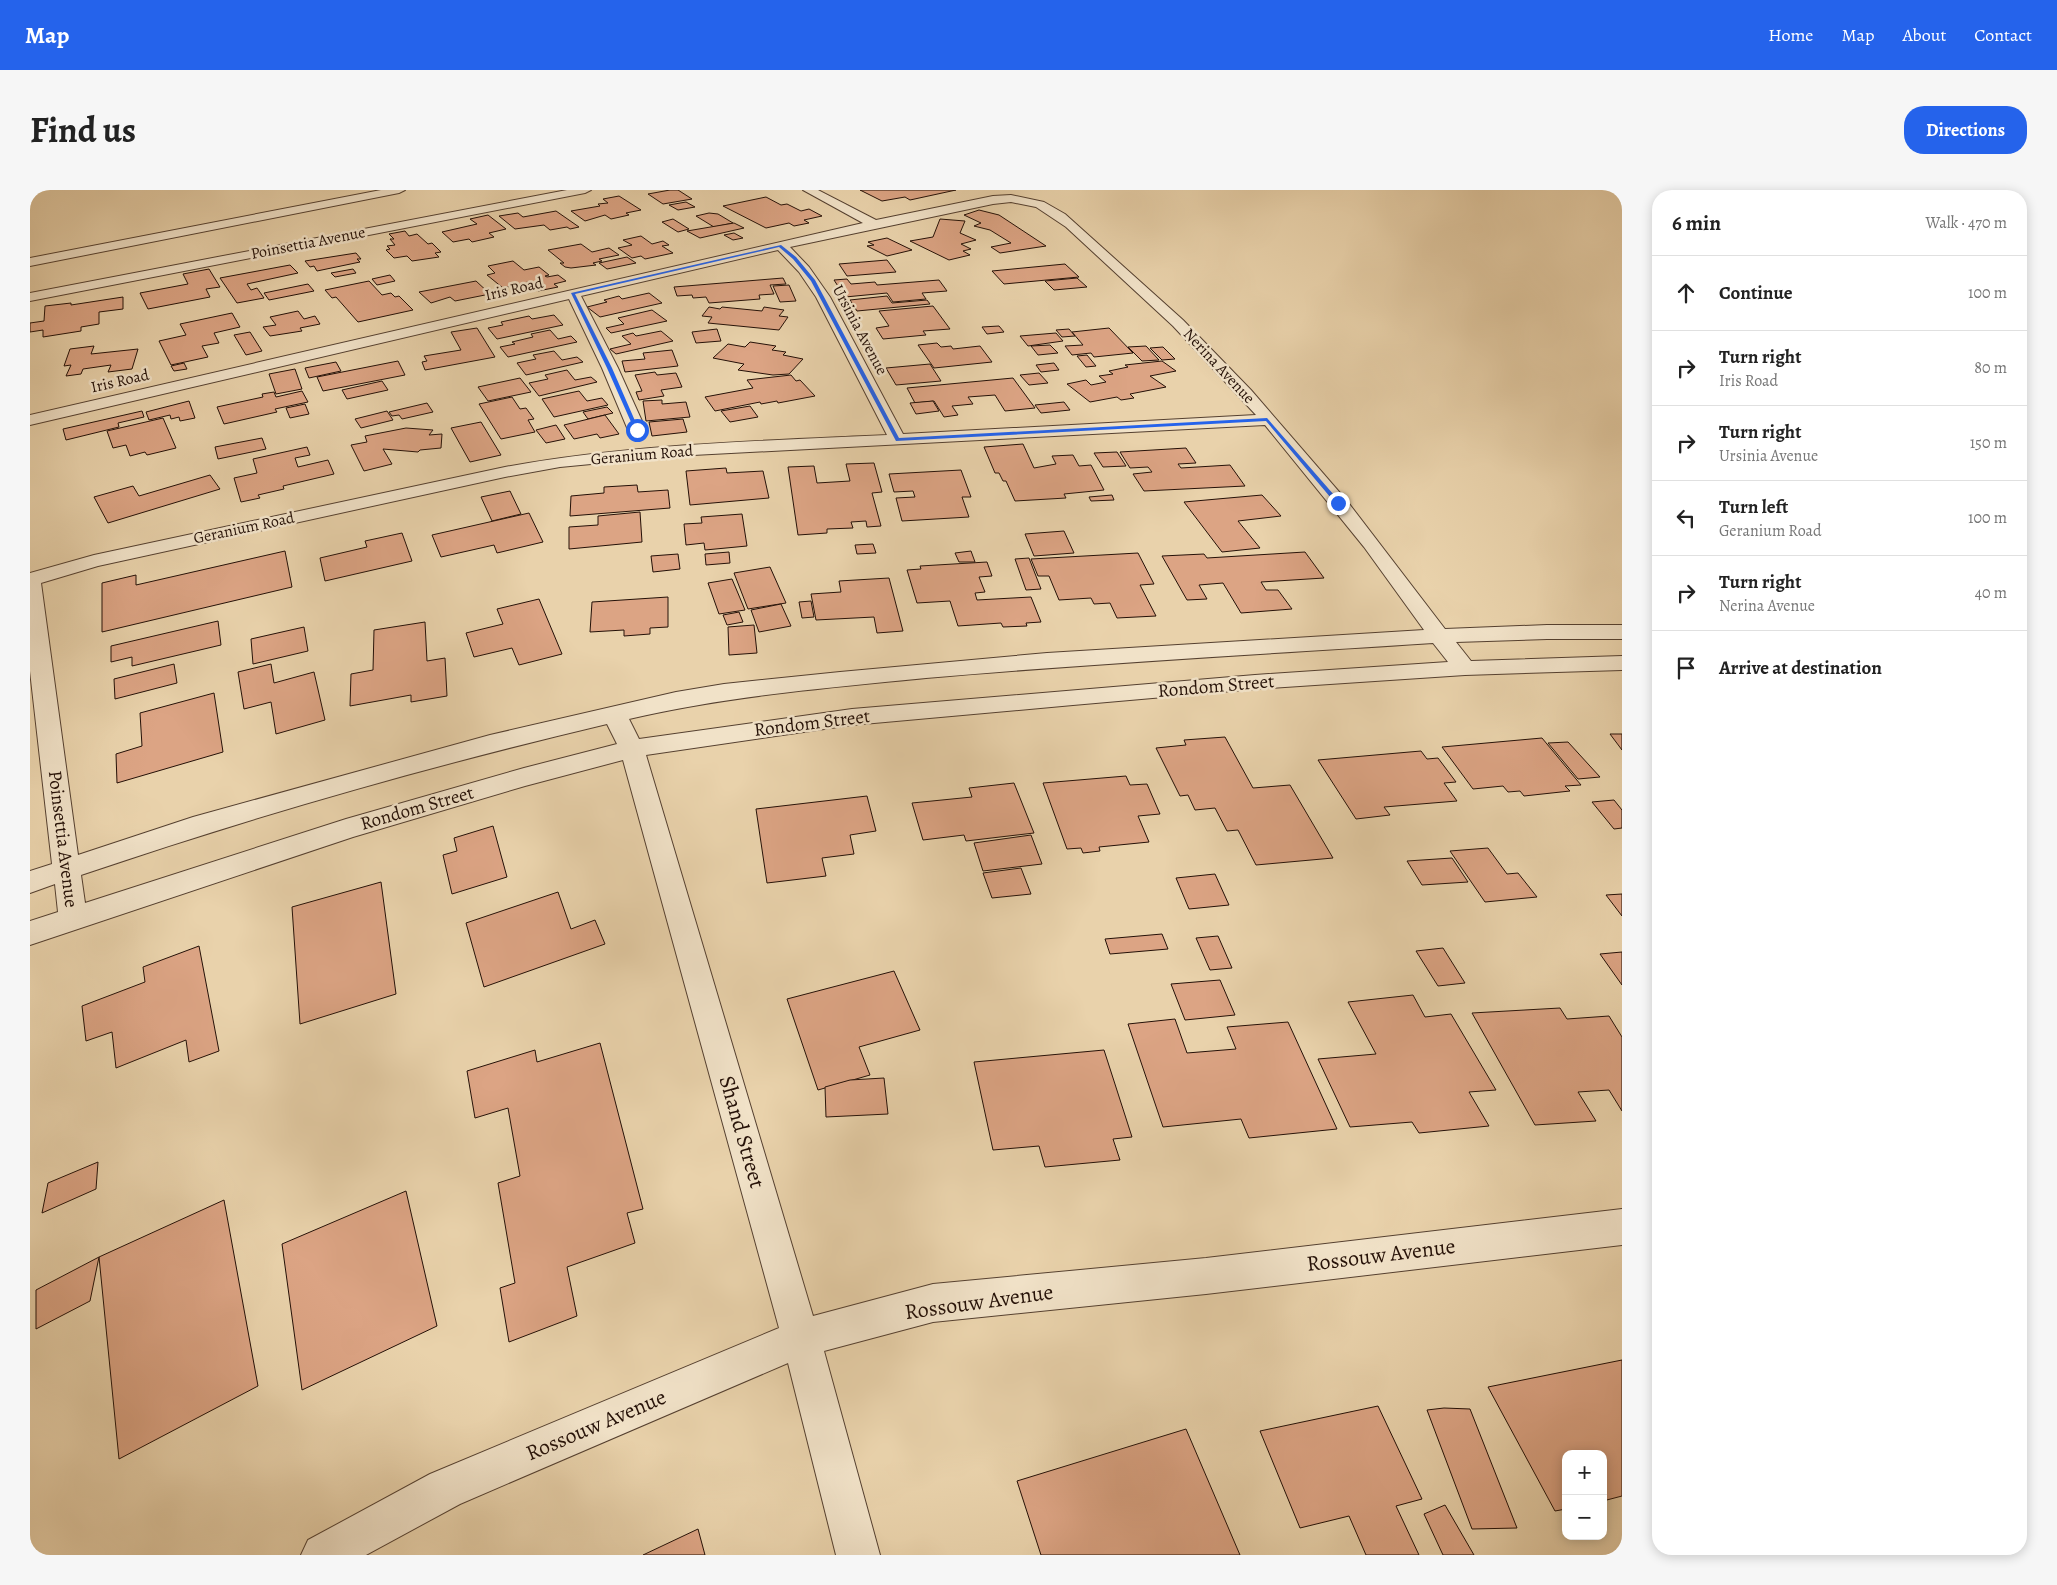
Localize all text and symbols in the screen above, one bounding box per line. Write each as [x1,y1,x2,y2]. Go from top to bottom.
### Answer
text: Map [25,19,69,51]
text: Home [1768,23,1813,47]
text: Map [1841,23,1874,47]
text: About [1902,23,1946,47]
text: Contact [1974,23,2032,47]
text: Find us [30,106,136,154]
button: Directions [1904,106,2027,154]
text: 6 min [1672,209,1721,237]
text: Walk · 470 m [1926,212,2007,234]
street label: Poinsettia Avenue [249,221,367,265]
street label: Iris Road [483,272,546,306]
icon: ahead [1672,279,1700,307]
text: Continue [1719,280,1793,306]
street label: Ursinia Avenue [827,281,893,379]
text: 100 m [1968,282,2007,304]
street label: Nerina Avenue [1178,323,1260,409]
text: Turn right [1719,344,1801,370]
icon: right [1672,354,1700,382]
text: 80 m [1974,357,2007,379]
street label: Iris Road [89,364,152,398]
text: Iris Road [1719,370,1778,392]
route start [626,419,649,442]
text: Turn right [1719,419,1801,445]
icon: right [1672,429,1700,457]
text: 150 m [1970,432,2007,454]
street label: Geranium Road [590,440,694,470]
text: Ursinia Avenue [1719,445,1818,467]
route end [1327,492,1350,515]
text: Turn left [1719,494,1788,520]
icon: left [1672,504,1700,532]
street label: Geranium Road [191,506,297,549]
text: 100 m [1968,507,2007,529]
text: Geranium Road [1719,520,1822,542]
text: Turn right [1719,569,1801,595]
icon: right [1672,579,1700,607]
text: 40 m [1975,582,2007,604]
text: Nerina Avenue [1719,595,1815,617]
icon: arrive [1672,654,1700,682]
text: Arrive at destination [1719,655,1882,681]
street label: Rondom Street [1157,668,1275,704]
street label: Rondom Street [752,703,872,743]
street label: Poinsettia Avenue [42,769,84,909]
street label: Rondom Street [357,779,477,837]
street label: Shand Street [712,1072,772,1192]
street label: Rossouw Avenue [1305,1231,1457,1279]
street label: Rossouw Avenue [903,1277,1055,1327]
street label: Rossouw Avenue [521,1382,671,1468]
map controls [1562,1450,1607,1540]
button: + [1562,1450,1607,1495]
button: − [1562,1495,1607,1540]

